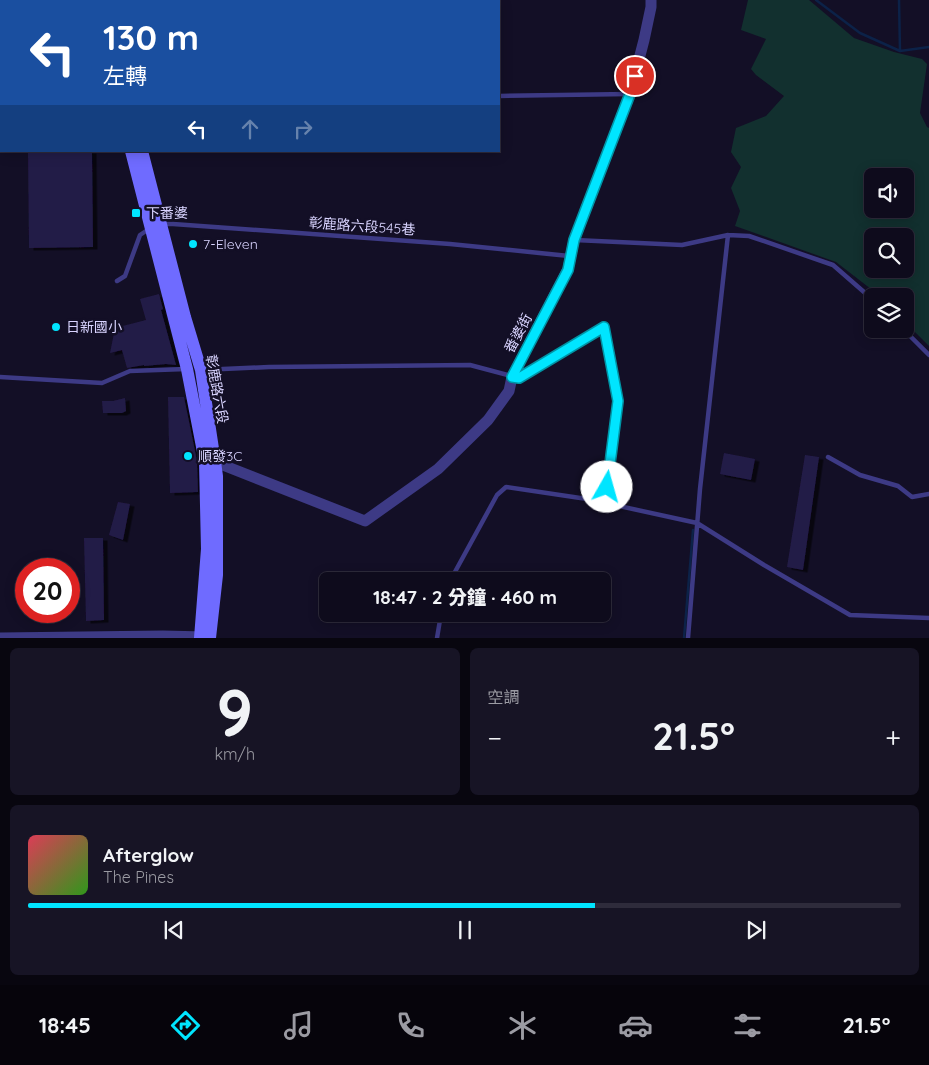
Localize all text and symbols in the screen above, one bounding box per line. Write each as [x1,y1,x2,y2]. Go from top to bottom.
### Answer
text: 130 m [103,15,199,59]
icon: left [20,20,85,85]
pin [614,55,656,97]
text: 左轉 [103,62,147,90]
icon: arrive [621,62,649,90]
icon: left [183,115,211,143]
icon: ahead [236,115,264,143]
icon: right [289,115,317,143]
map controls [864,168,914,338]
button: sound [864,168,914,218]
place label: 下番婆 [146,204,188,222]
marker: 下番婆 [130,207,142,219]
street label: 彰鹿路六段545巷 [308,213,416,239]
button: search [864,228,914,278]
place label: 7-Eleven [203,235,258,253]
marker: 7-Eleven [187,238,199,250]
button: layers [864,288,914,338]
street label: 番婆街 [500,310,536,356]
place label: 日新國小 [66,318,122,336]
marker: 日新國小 [50,321,62,333]
street label: 彰鹿路六段 [202,353,232,425]
place label: 順發3C [198,447,242,465]
marker: 順發3C [182,450,194,462]
position arrow [580,460,632,512]
speed limit sign: 20 [15,558,80,623]
text: 18:47 · 2 分鐘 · 460 m [373,585,557,609]
text: 9 [216,671,253,752]
text: 空調 [488,687,520,707]
text: 21.5° [652,712,735,760]
text: − [488,720,502,755]
text: + [885,720,901,755]
text: km/h [214,744,255,764]
text: Afterglow [103,843,194,867]
text: The Pines [103,867,174,887]
icon: previous [160,916,188,944]
icon: pause [451,916,479,944]
icon: next [742,916,770,944]
icon: directions [168,1008,203,1043]
icon: music [281,1008,316,1043]
icon: phone [393,1008,428,1043]
icon: climate [505,1008,540,1043]
icon: car [618,1008,653,1043]
icon: filters [730,1008,765,1043]
text: 18:45 [39,1011,91,1039]
text: 21.5° [842,1011,890,1039]

